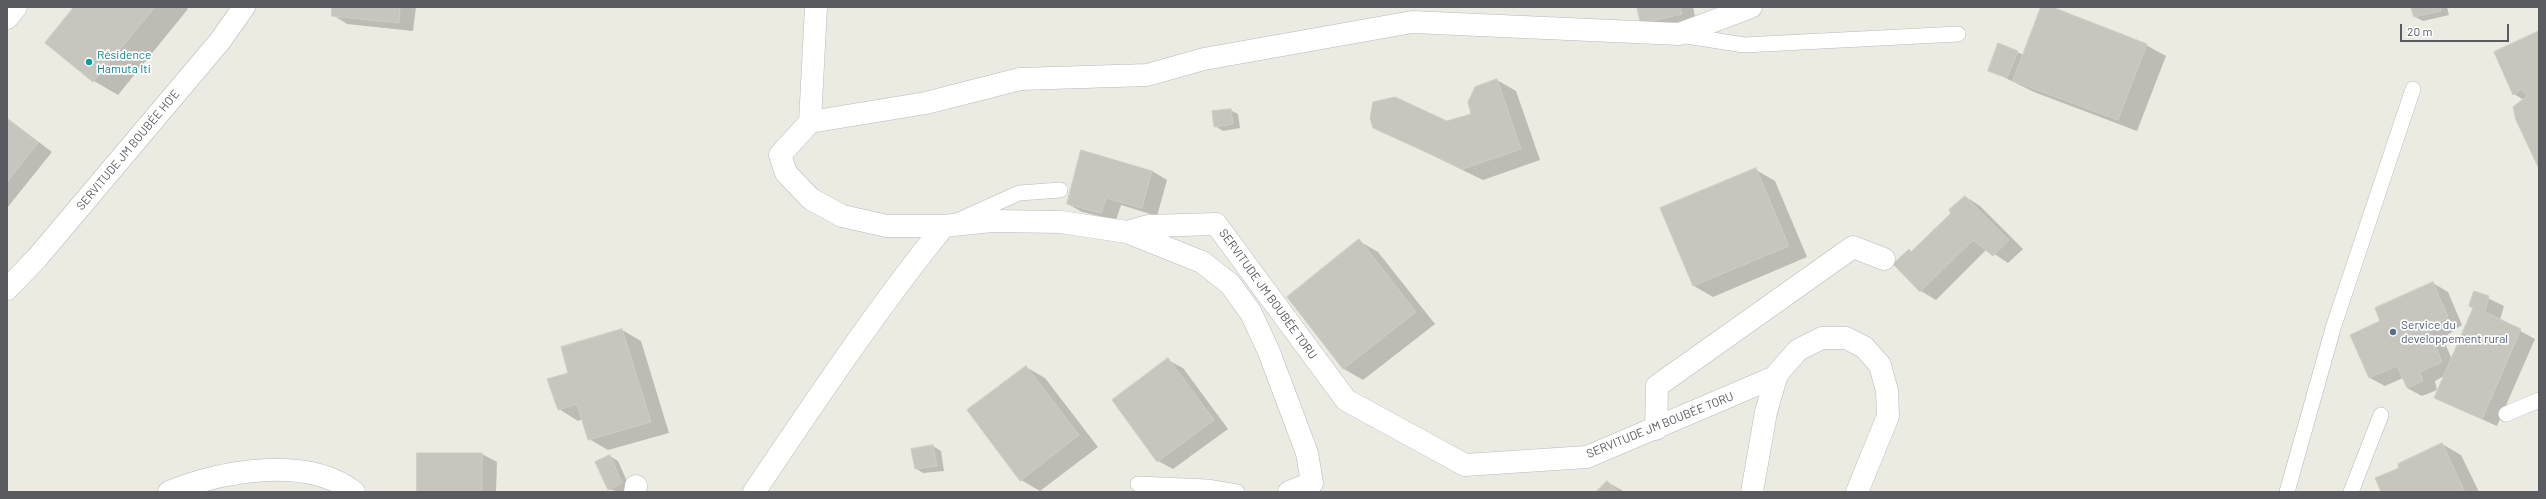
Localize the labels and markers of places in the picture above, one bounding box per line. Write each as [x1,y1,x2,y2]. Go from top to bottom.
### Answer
place label: Résidence Hamuta Iti [97,48,151,76]
marker: Résidence Hamuta Iti [84,57,94,67]
place label: Service du developpement rural [2401,318,2508,346]
marker: Service du developpement rural [2388,327,2398,337]

